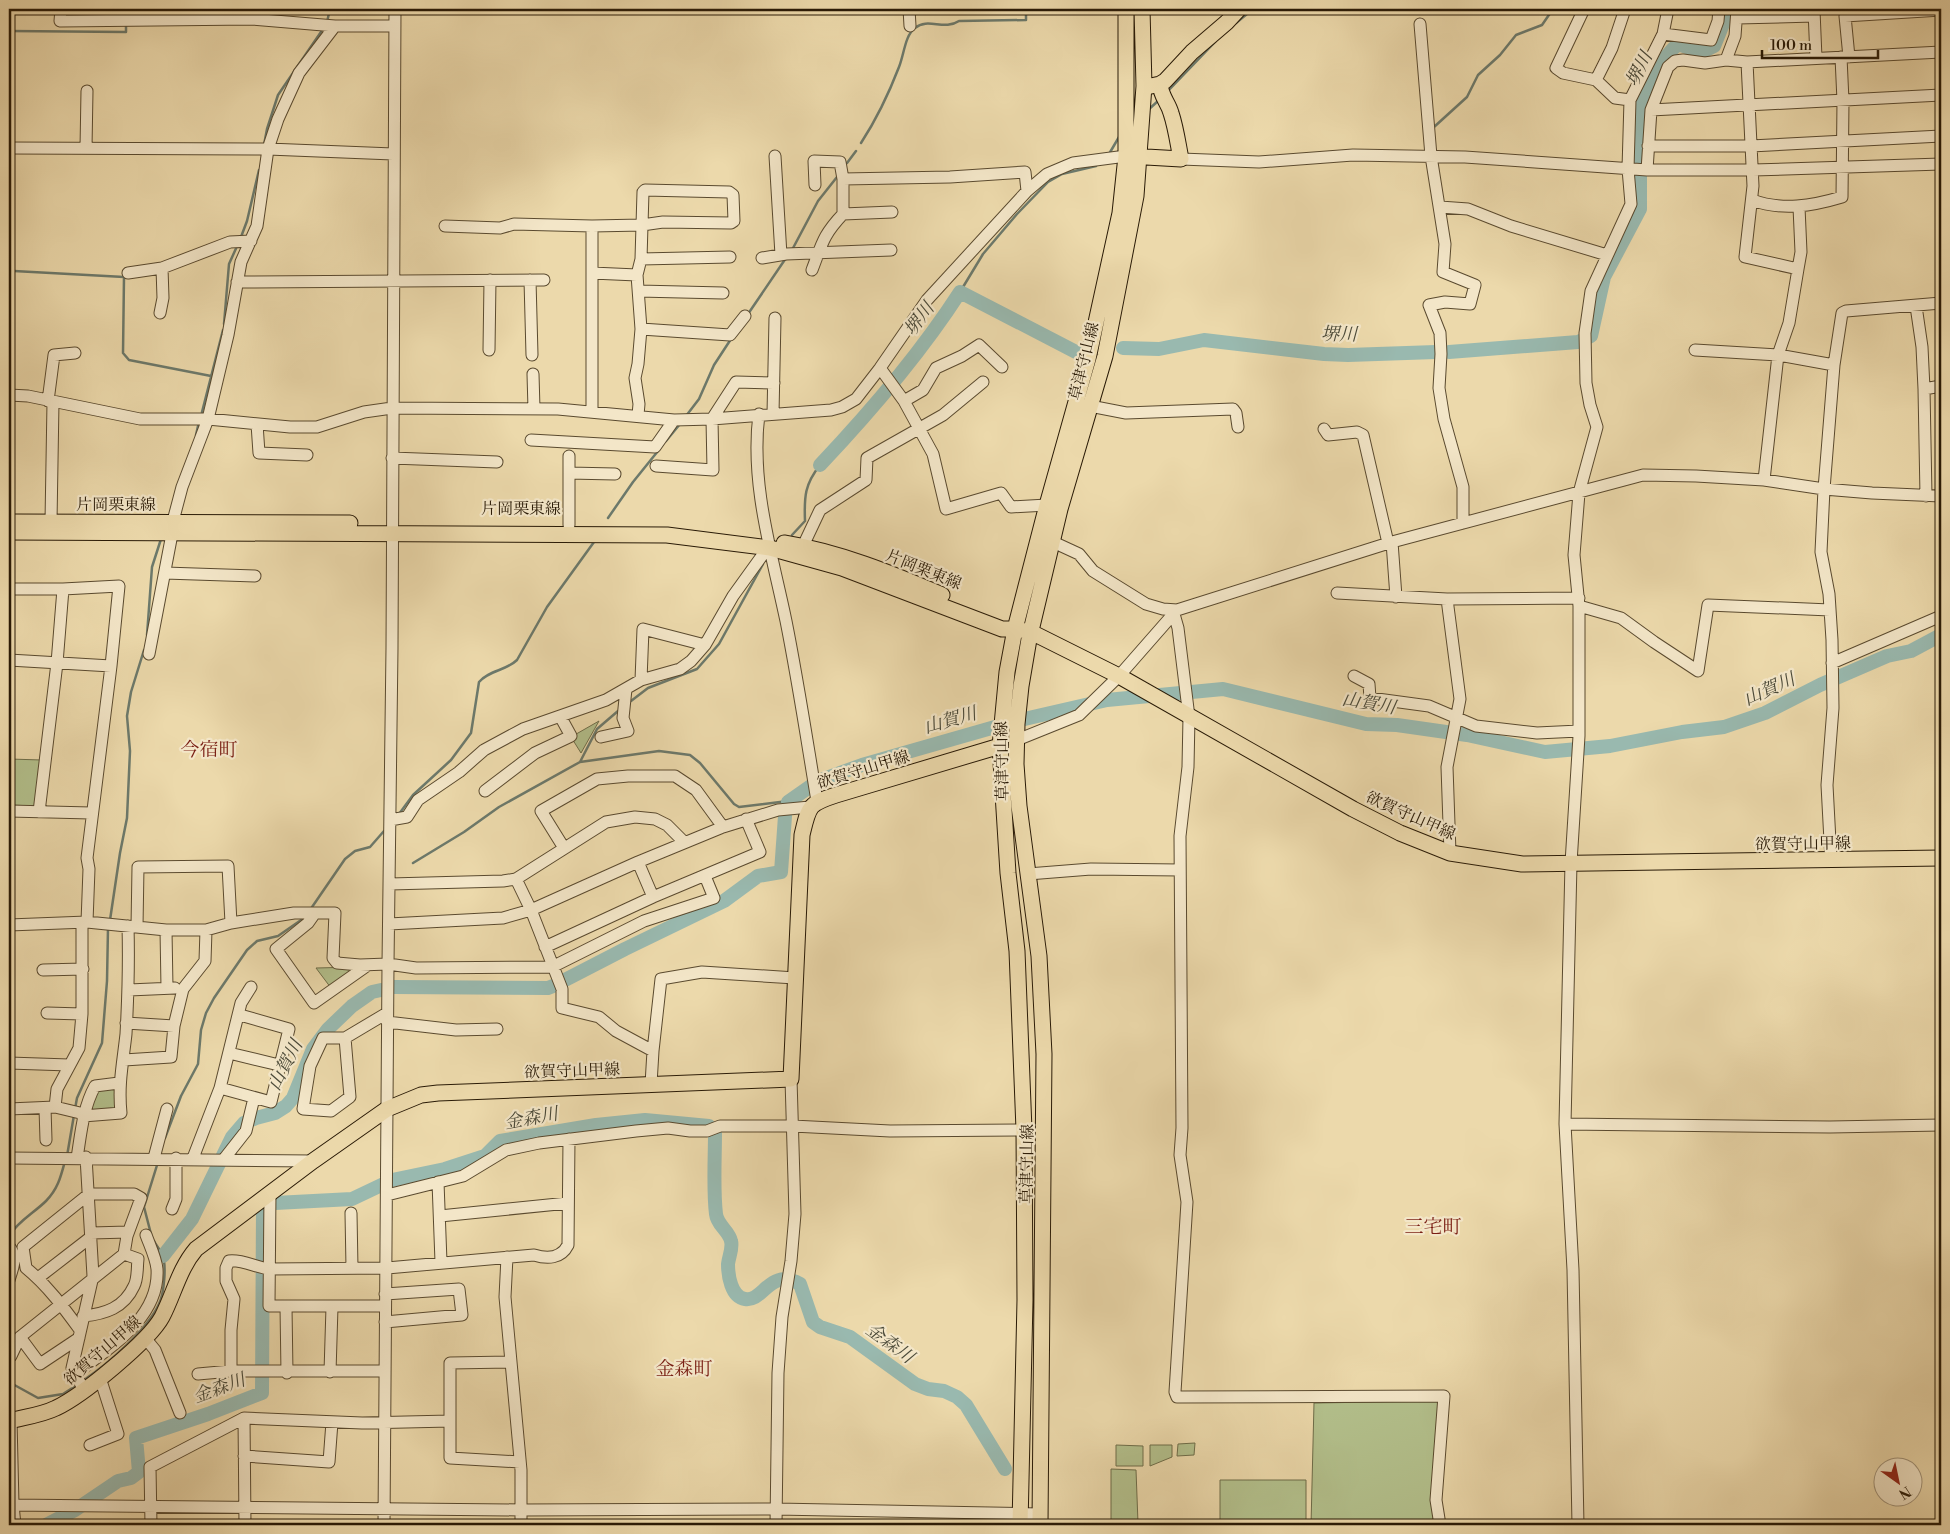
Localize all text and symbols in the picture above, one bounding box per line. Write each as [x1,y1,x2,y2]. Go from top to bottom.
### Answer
scale bar [1762,28,1879,60]
text: 100 m [1770,36,1812,55]
water label: 堺川 [1621,46,1659,90]
water label: 堺川 [899,296,941,341]
street label: 草津守山線 [1065,320,1103,402]
water label: 堺川 [1321,323,1359,346]
street label: 片岡栗東線 [76,495,156,515]
street label: 片岡栗東線 [481,499,561,519]
street label: 片岡栗東線 [883,546,964,594]
water label: 山賀川 [1740,667,1800,711]
water label: 山賀川 [1340,687,1399,720]
water label: 山賀川 [921,701,981,739]
street label: 草津守山線 [991,721,1013,801]
district label: 今宿町 [180,738,238,762]
street label: 欲賀守山甲線 [814,746,912,794]
street label: 欲賀守山甲線 [1363,787,1459,845]
street label: 欲賀守山甲線 [1755,833,1851,855]
water label: 山賀川 [263,1034,309,1095]
street label: 欲賀守山甲線 [524,1059,620,1083]
water label: 金森川 [503,1102,562,1135]
street label: 草津守山線 [1016,1124,1038,1204]
district label: 三宅町 [1404,1215,1462,1239]
street label: 欲賀守山甲線 [60,1312,145,1390]
water label: 金森川 [861,1318,920,1370]
district label: 金森町 [655,1357,713,1381]
water label: 金森川 [190,1368,250,1409]
north arrow [1872,1456,1922,1506]
text: N [1895,1481,1914,1503]

